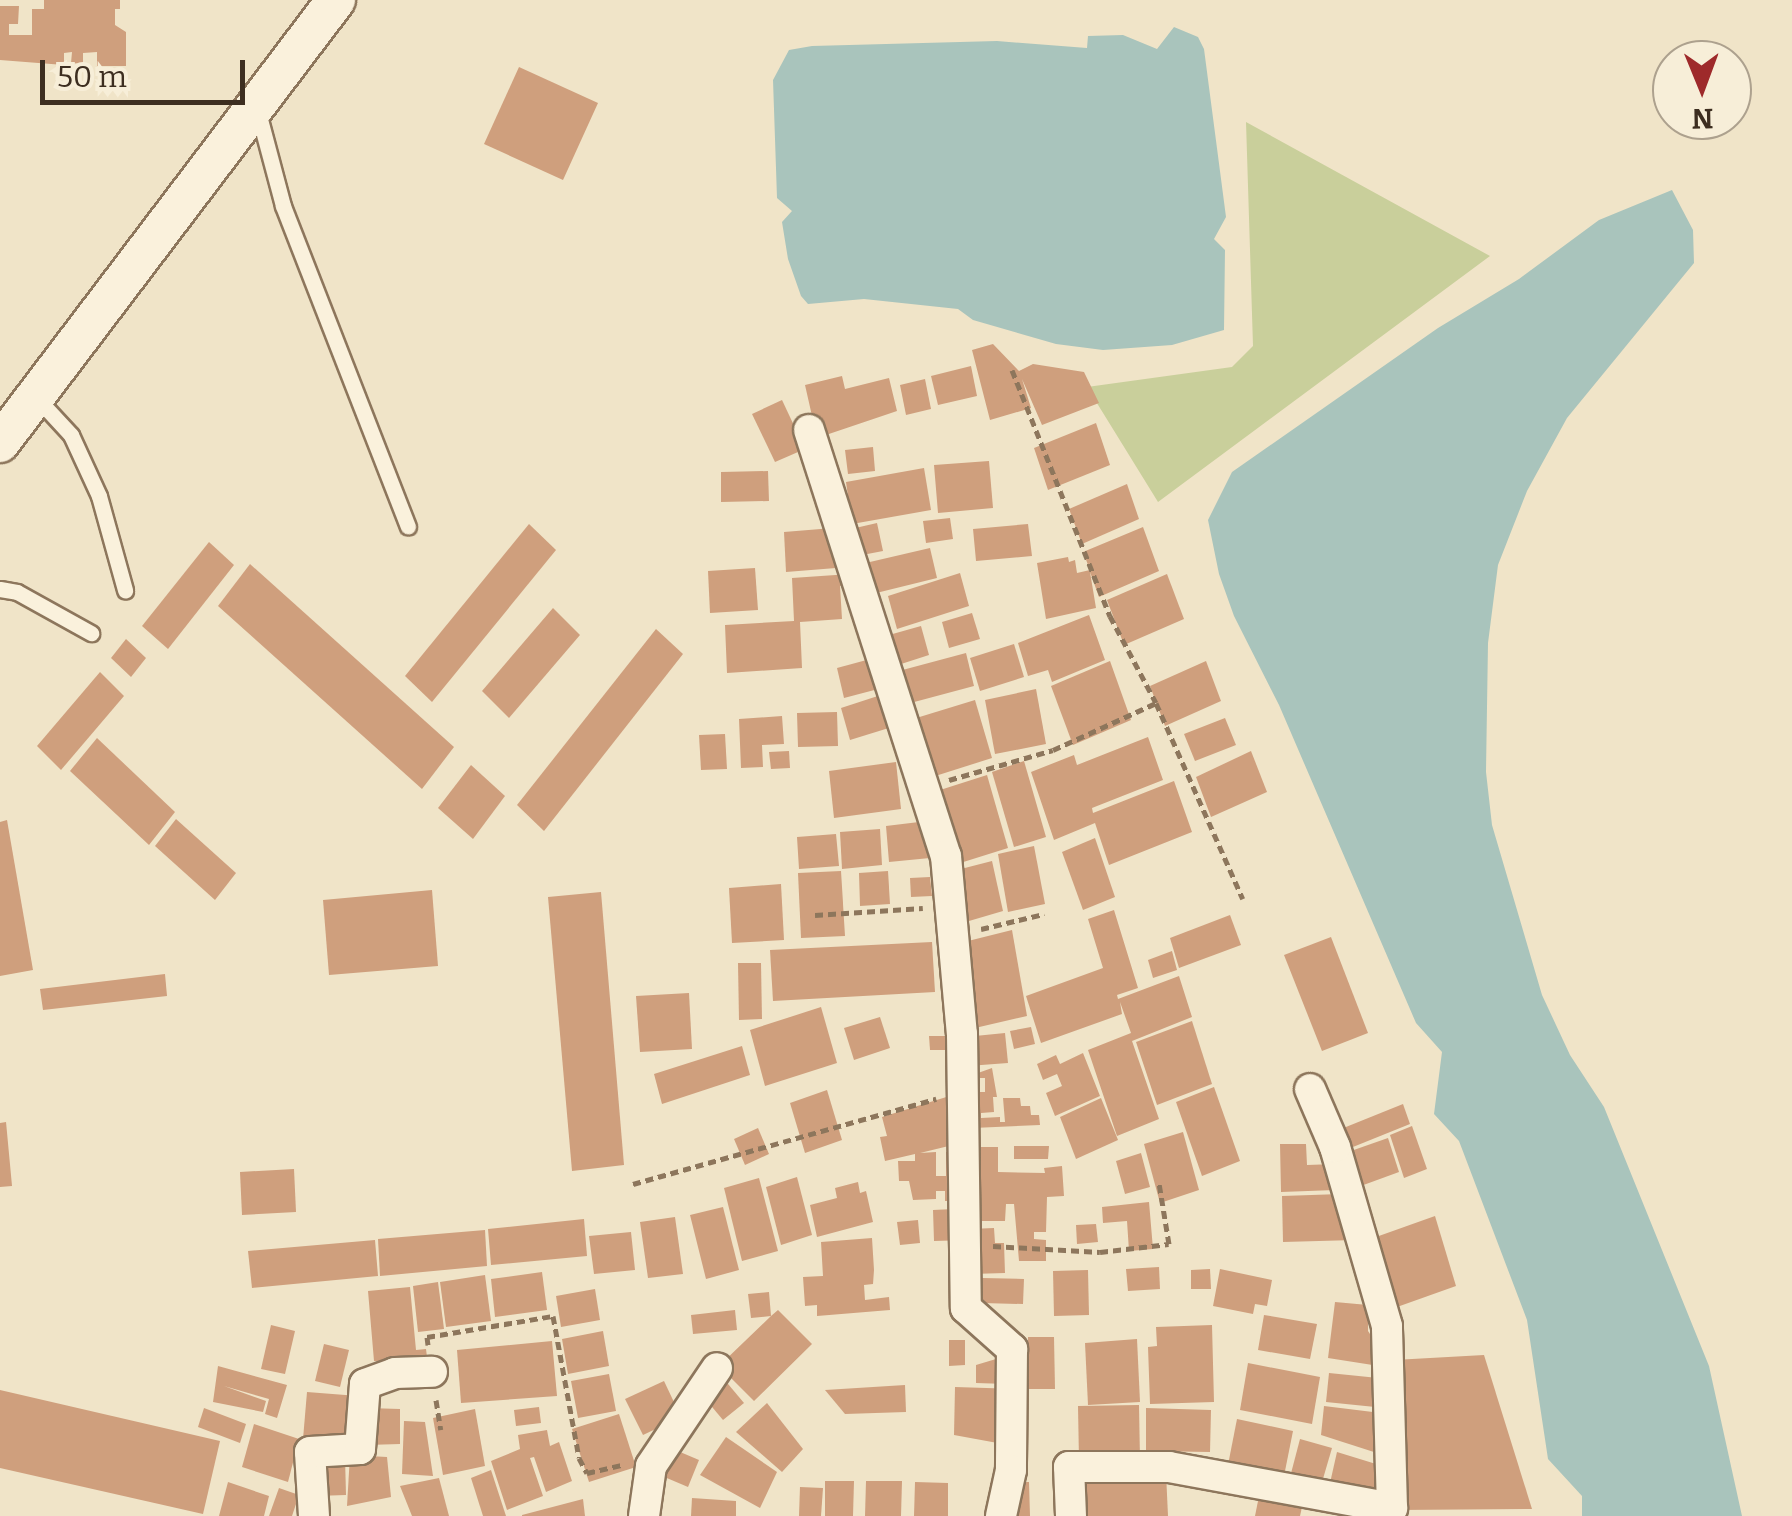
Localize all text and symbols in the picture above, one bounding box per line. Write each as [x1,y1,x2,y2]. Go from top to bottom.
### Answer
scale bar [45,40,250,102]
north arrow [1652,40,1752,140]
text: 50 m [57,59,127,95]
text: N [1691,102,1714,135]

